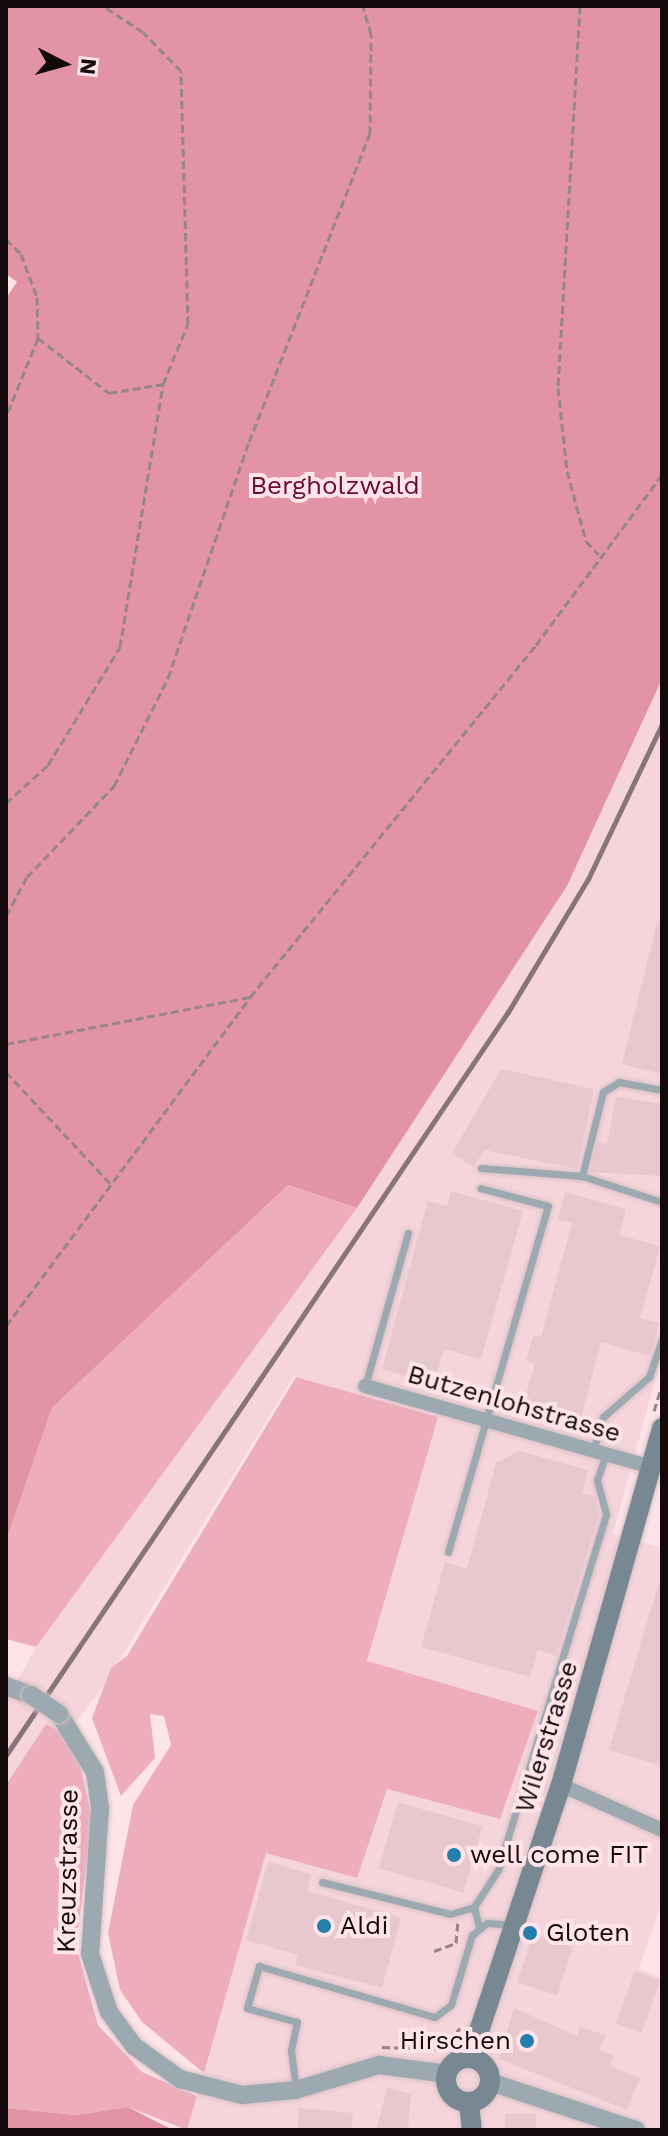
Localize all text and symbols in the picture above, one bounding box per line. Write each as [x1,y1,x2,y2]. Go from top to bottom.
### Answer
north arrow [24,24,104,104]
text: N [75,57,102,76]
park label: Bergholzwald [250,470,420,502]
street label: Butzenlohstrasse [404,1359,624,1449]
street label: Wilerstrasse [509,1657,585,1817]
street label: Kreuzstrasse [51,1789,85,1953]
place label: well come FIT [470,1839,649,1871]
marker: well come FIT [445,1846,463,1864]
place label: Aldi [340,1910,388,1942]
marker: Aldi [315,1917,333,1935]
place label: Gloten [546,1917,630,1949]
marker: Gloten [521,1924,539,1942]
place label: Hirschen [399,2025,511,2057]
marker: Hirschen [518,2032,536,2050]

